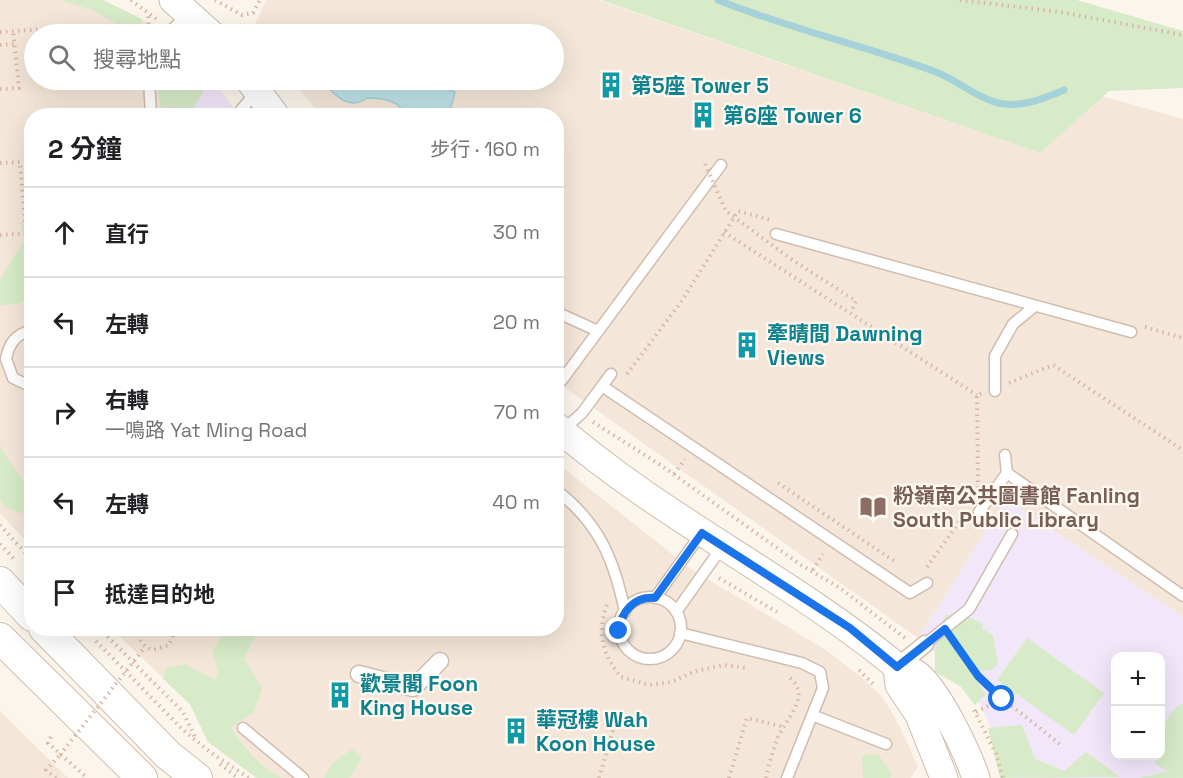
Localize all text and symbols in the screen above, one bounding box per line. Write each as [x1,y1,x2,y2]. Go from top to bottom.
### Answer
search box [24,24,564,90]
icon: search [45,41,78,74]
text: 搜尋地點 [93,45,181,73]
building icon: 第5座 Tower 5 [596,70,626,100]
place label: 第5座 Tower 5 [631,72,769,99]
building icon: 第6座 Tower 6 [688,100,718,130]
place label: 第6座 Tower 6 [723,102,862,129]
text: 2 分鐘 [48,132,122,166]
text: 步行 · 160 m [430,136,540,162]
icon: ahead [48,216,81,249]
text: 30 m [493,219,540,245]
text: 直行 [105,220,149,248]
icon: left [48,306,81,339]
text: 20 m [493,309,540,335]
text: 左轉 [105,310,149,338]
place label: 牽晴間 Dawning Views [767,320,923,371]
building icon: 牽晴間 Dawning Views [732,330,762,360]
text: 右轉 [105,386,149,414]
icon: right [48,396,81,429]
text: 70 m [494,399,540,425]
text: 一鳴路 Yat Ming Road [105,417,307,443]
place label: 粉嶺南公共圖書館 Fanling South Public Library [893,482,1140,533]
icon: left [48,486,81,519]
text: 40 m [492,489,540,515]
text: 左轉 [105,490,149,518]
library icon: 粉嶺南公共圖書館 Fanling South Public Library [858,492,888,522]
icon: arrive [48,576,81,609]
text: 抵達目的地 [105,580,215,608]
route end [605,617,631,643]
map controls [1111,652,1165,760]
button: + [1111,652,1165,706]
place label: 歡景閣 Foon King House [360,670,478,721]
building icon: 歡景閣 Foon King House [325,680,355,710]
route start [988,685,1014,711]
place label: 華冠樓 Wah Koon House [536,706,656,757]
button: − [1111,706,1165,760]
building icon: 華冠樓 Wah Koon House [501,716,531,746]

